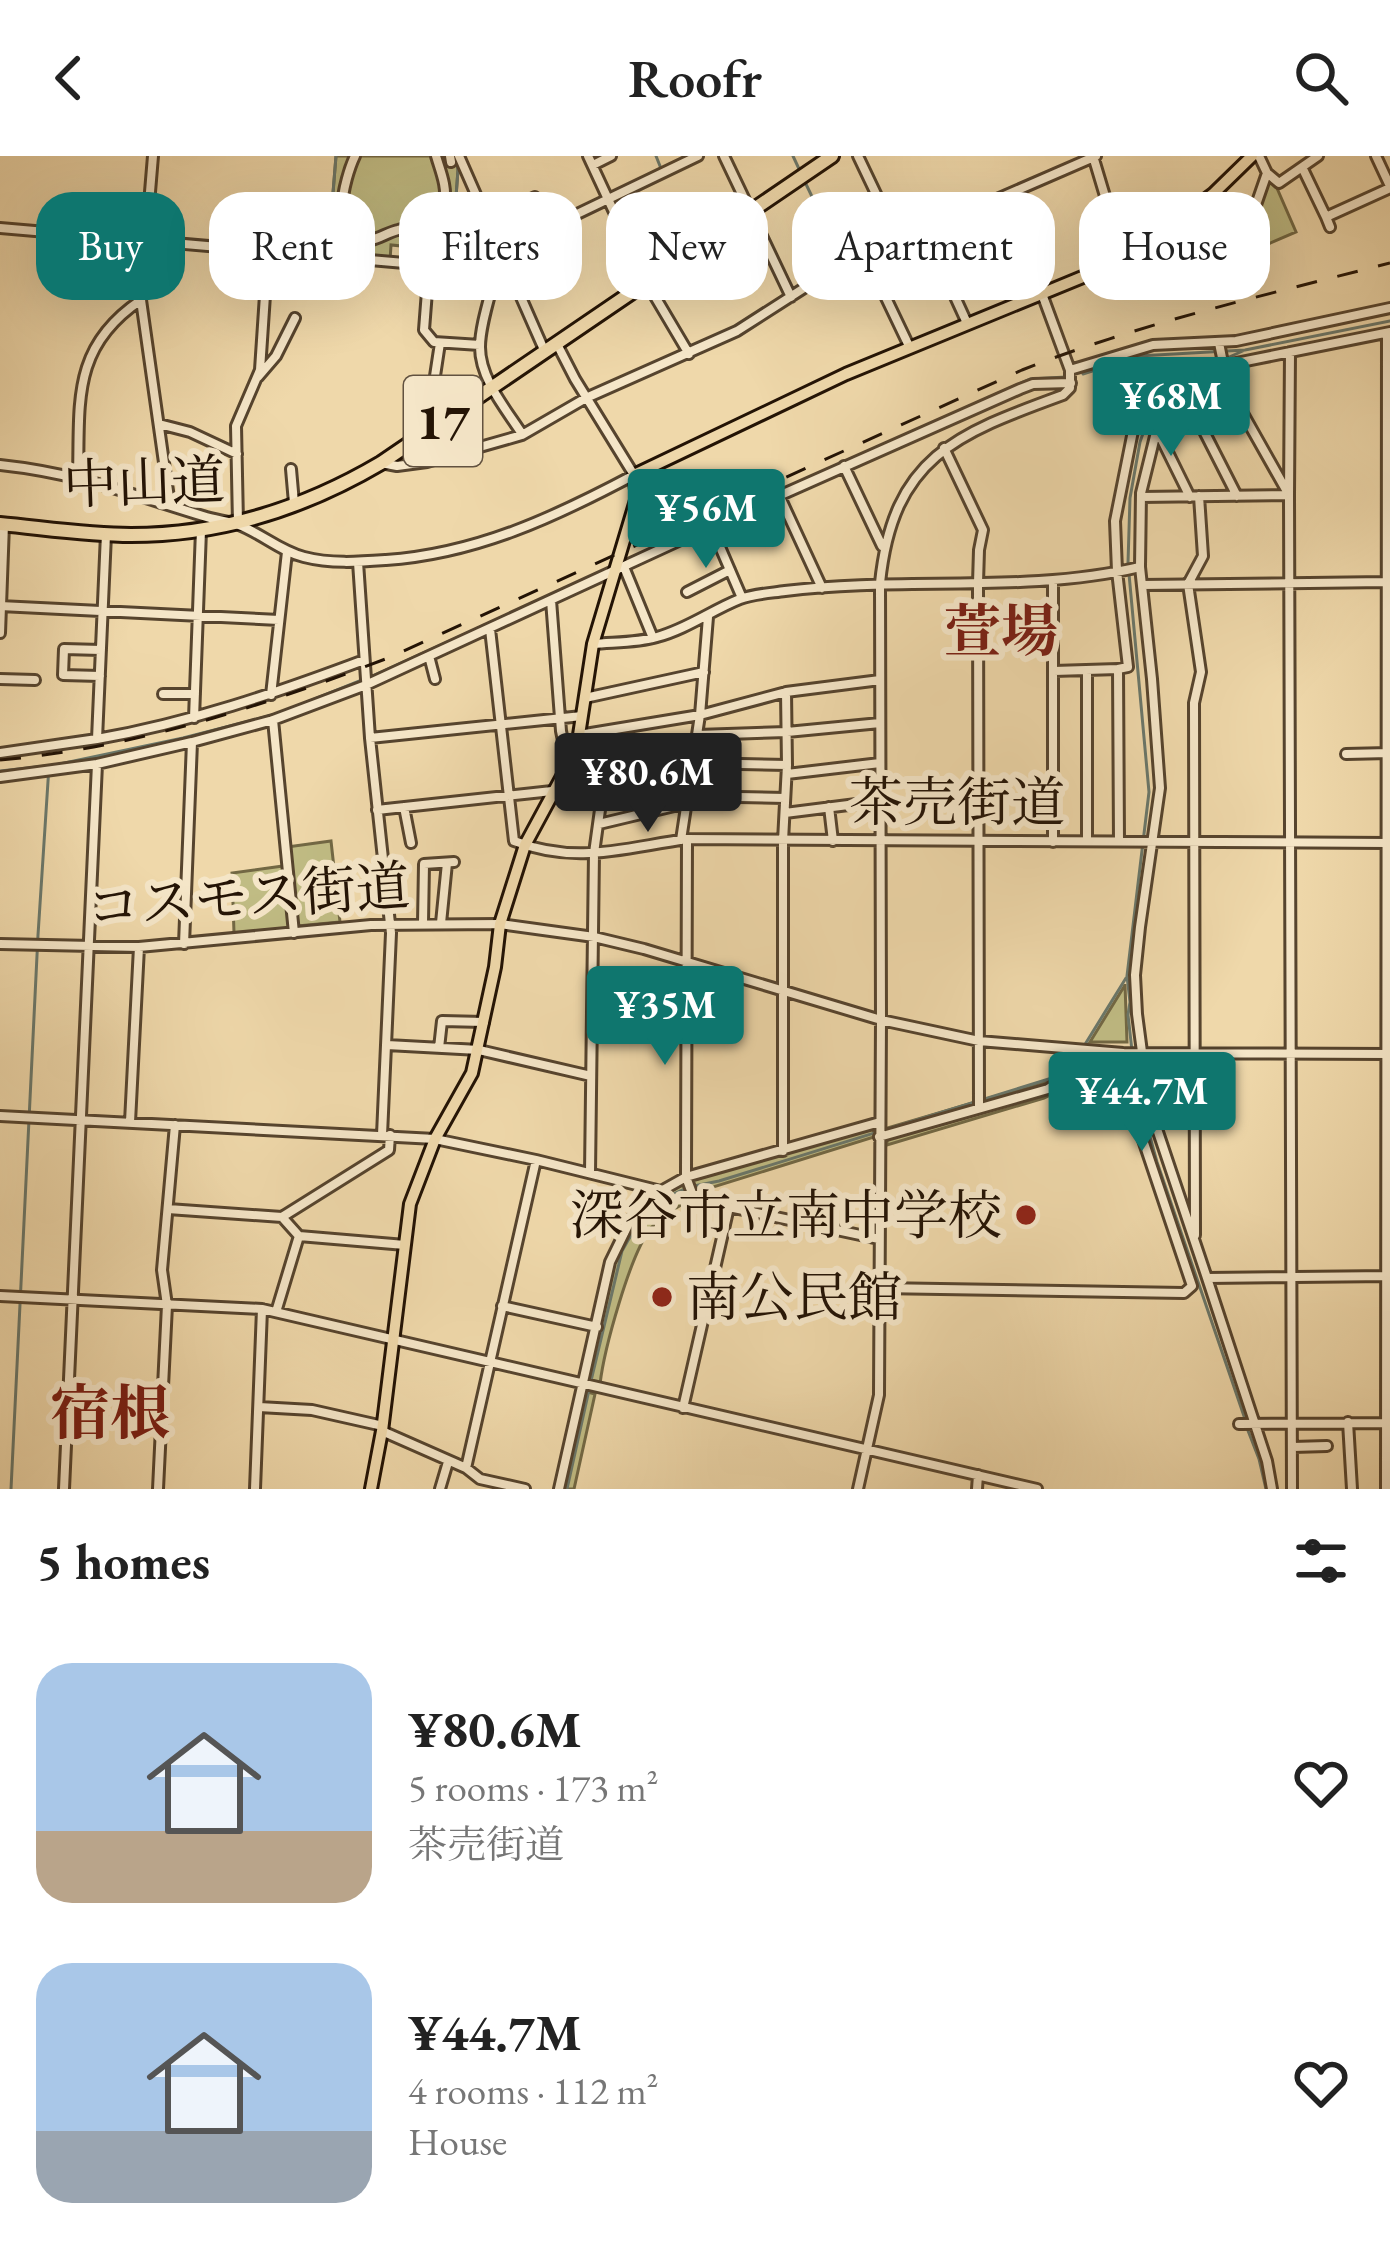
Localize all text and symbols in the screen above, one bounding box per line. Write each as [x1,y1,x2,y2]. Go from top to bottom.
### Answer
text: Roofr [628,43,762,113]
icon: back [36,45,102,111]
icon: search [1288,45,1354,111]
chip: Buy [36,192,185,300]
chip: Rent [209,192,375,300]
chip: Filters [399,192,582,300]
chip: New [606,192,768,300]
chip: Apartment [792,192,1055,300]
chip: House [1079,192,1270,300]
pin: ¥68M [1100,357,1242,459]
text: ¥68M [1120,370,1222,421]
road number: 17 [404,376,482,466]
street label: 中山道 [62,444,226,520]
pin: ¥56M [635,469,777,571]
text: ¥56M [655,482,757,533]
district label: 萱場 [944,594,1058,668]
pin: ¥80.6M [550,733,746,835]
text: ¥80.6M [582,746,714,797]
street label: 茶売街道 [849,767,1065,837]
street label: コスモス街道 [84,850,412,942]
pin: ¥35M [594,966,736,1068]
text: ¥35M [614,979,716,1030]
pin: ¥44.7M [1044,1052,1240,1154]
text: ¥44.7M [1076,1065,1208,1116]
place label: 深谷市立南中学校 [570,1180,1002,1250]
marker: 深谷市立南中学校 [1013,1202,1039,1228]
place label: 南公民館 [686,1262,902,1332]
marker: 南公民館 [649,1284,675,1310]
district label: 宿根 [50,1374,170,1452]
text: 5 homes [36,1528,210,1594]
icon: filters [1288,1528,1354,1594]
text: ¥80.6M [408,1696,582,1762]
icon: home [132,1711,276,1855]
icon: heart [1288,1750,1354,1816]
text: 5 rooms · 173 m² [408,1762,659,1813]
text: 茶売街道 [408,1819,564,1870]
text: ¥44.7M [408,1999,582,2065]
icon: home [132,2011,276,2155]
icon: heart [1288,2050,1354,2116]
text: 4 rooms · 112 m² [408,2065,659,2116]
text: House [408,2116,507,2167]

